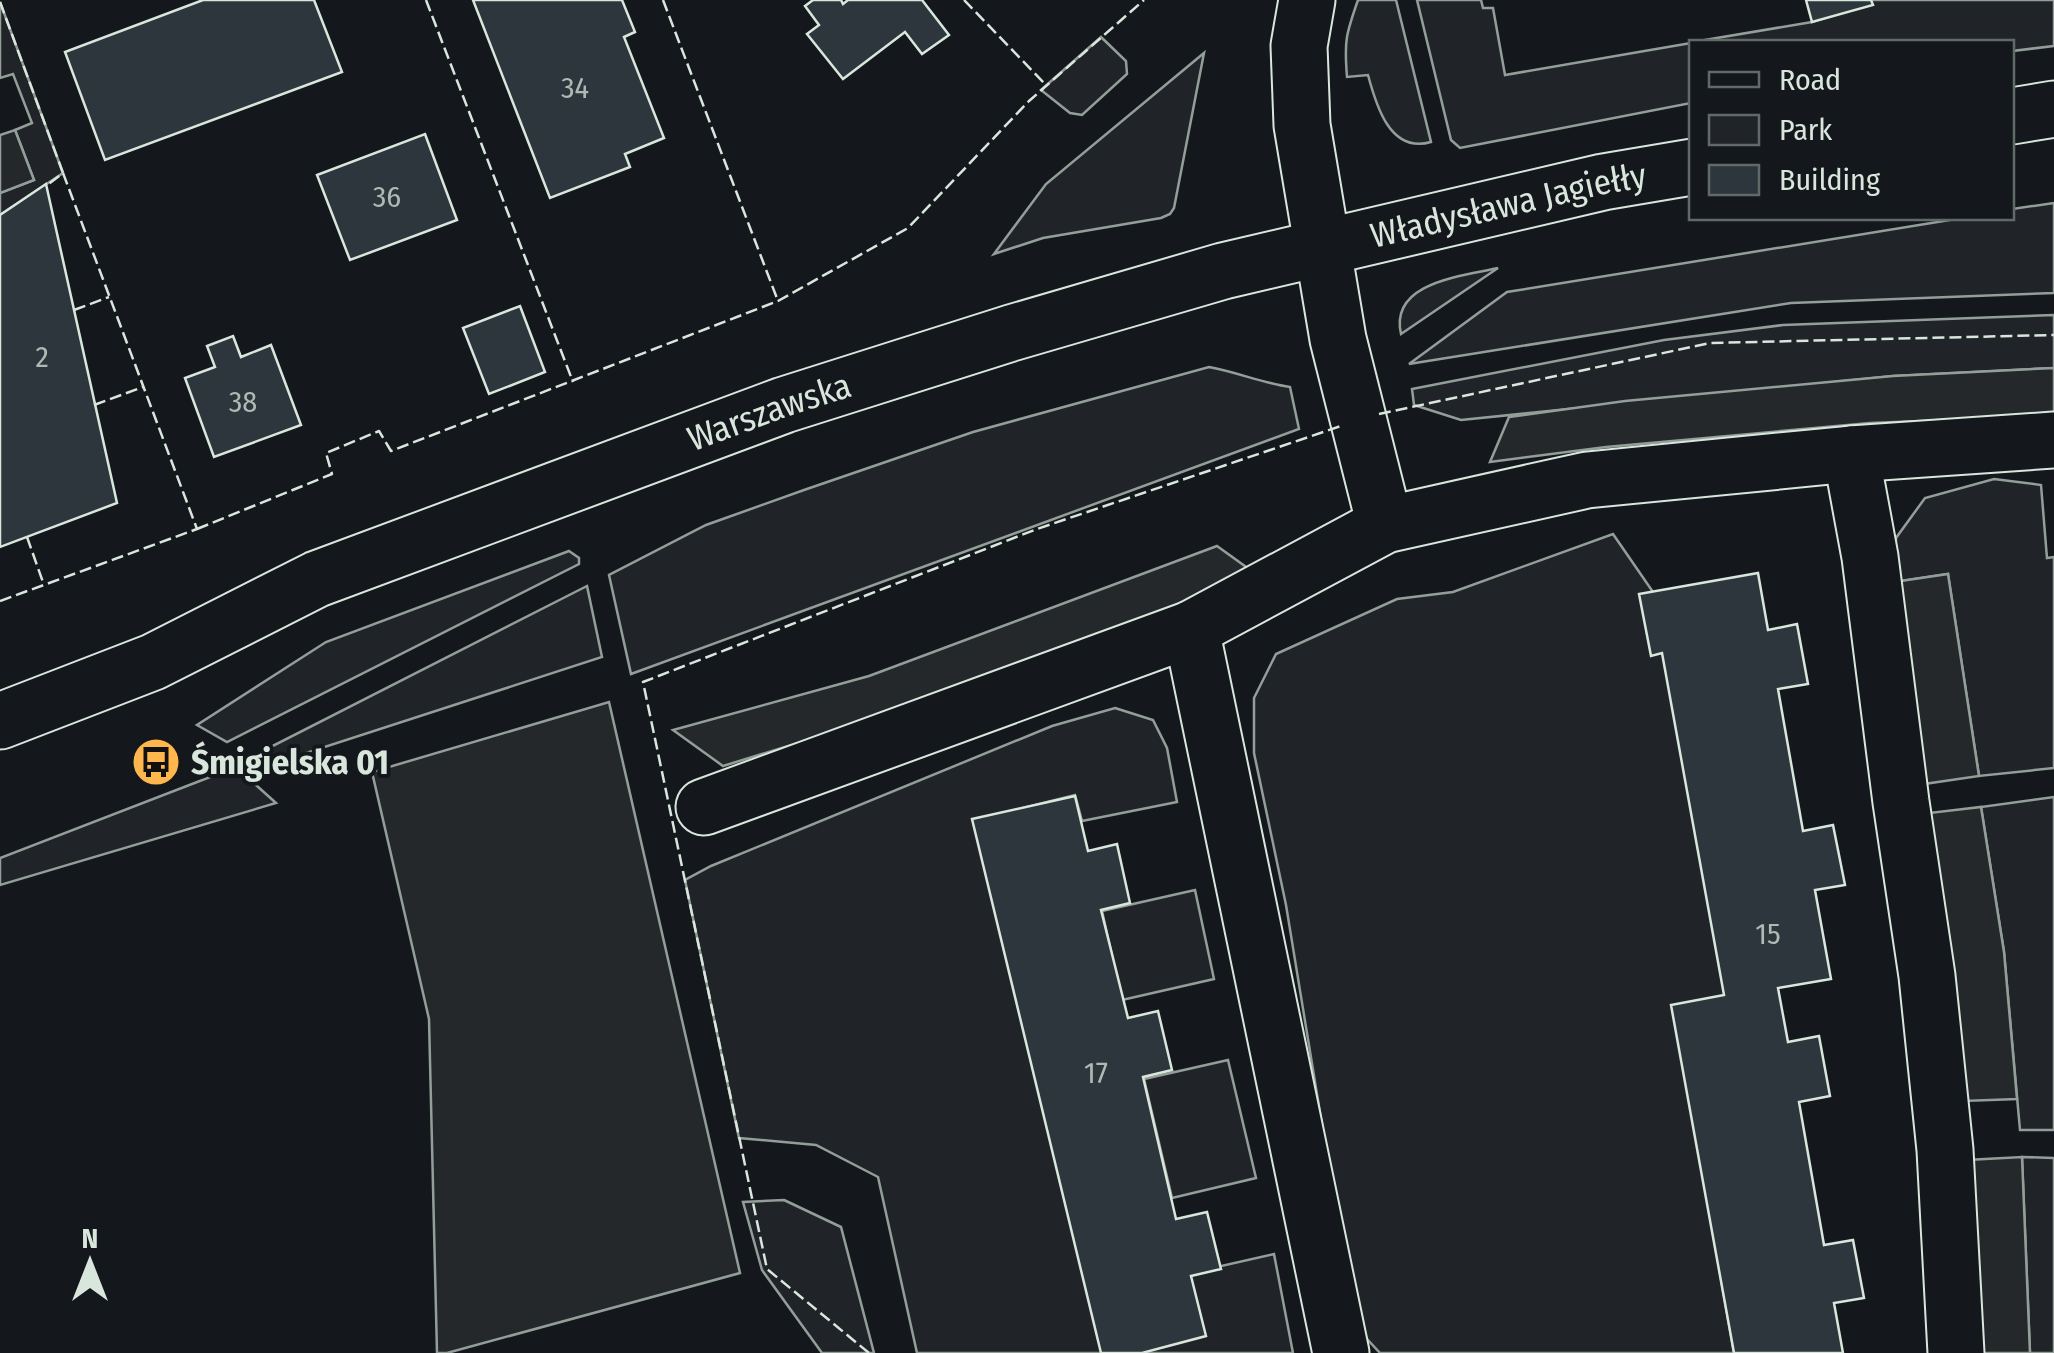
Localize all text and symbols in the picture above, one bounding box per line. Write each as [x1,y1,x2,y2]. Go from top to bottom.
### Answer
legend [1689,40,2014,220]
text: Road [1779,62,1841,98]
house number: 34 [561,70,589,106]
text: Park [1779,112,1832,148]
street label: Władysława Jagiełły [1366,154,1649,257]
text: Building [1779,162,1881,198]
house number: 36 [373,179,401,215]
house number: 2 [35,339,49,375]
street label: Warszawska [682,364,856,460]
house number: 38 [229,384,257,420]
bus stop icon: Śmigielska 01 [130,736,182,788]
place label: Śmigielska 01 [191,741,389,783]
house number: 15 [1755,916,1781,952]
house number: 17 [1084,1055,1108,1091]
north arrow [40,1213,140,1313]
text: N [82,1222,98,1255]

